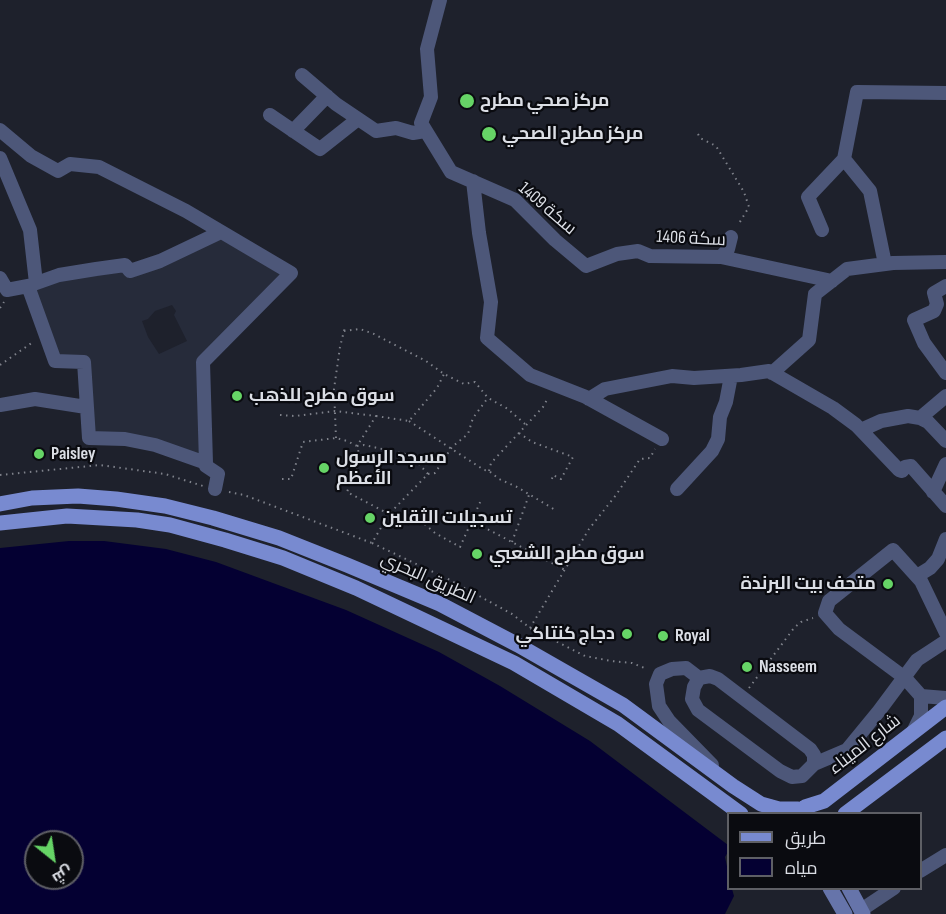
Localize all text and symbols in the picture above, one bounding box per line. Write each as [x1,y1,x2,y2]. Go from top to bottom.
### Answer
place label: مركز صحي مطرح [480,90,610,112]
marker: مركز صحي مطرح [458,92,476,110]
place label: مركز مطرح الصحي [502,123,643,145]
marker: مركز مطرح الصحي [480,125,498,143]
street label: 1409 سكة [514,178,580,240]
street label: 1406 سكة [656,226,726,252]
place label: سوق مطرح للذهب [249,385,395,407]
marker: سوق مطرح للذهب [230,389,244,403]
place label: Paisley [51,443,96,465]
marker: Paisley [32,447,46,461]
place label: مسجد الرسول الأعظم [336,447,447,490]
marker: مسجد الرسول الأعظم [317,461,331,475]
place label: تسجيلات الثقلين [382,507,512,529]
marker: تسجيلات الثقلين [363,511,377,525]
place label: سوق مطرح الشعبي [489,543,645,565]
marker: سوق مطرح الشعبي [470,547,484,561]
street label: الطريق البحري [377,549,479,609]
place label: متحف بيت البرندة [741,573,876,595]
marker: متحف بيت البرندة [881,577,895,591]
place label: دجاج كنتاكي [515,623,615,645]
place label: Royal [675,625,710,647]
marker: دجاج كنتاكي [620,627,634,641]
marker: Royal [656,629,670,643]
place label: Nasseem [759,656,817,678]
marker: Nasseem [740,660,754,674]
street label: شارع الميناء [825,710,905,780]
legend [727,812,922,890]
text: طريق [785,828,826,849]
north arrow [24,830,84,890]
text: مياه [785,858,818,879]
text: ش [49,861,76,888]

